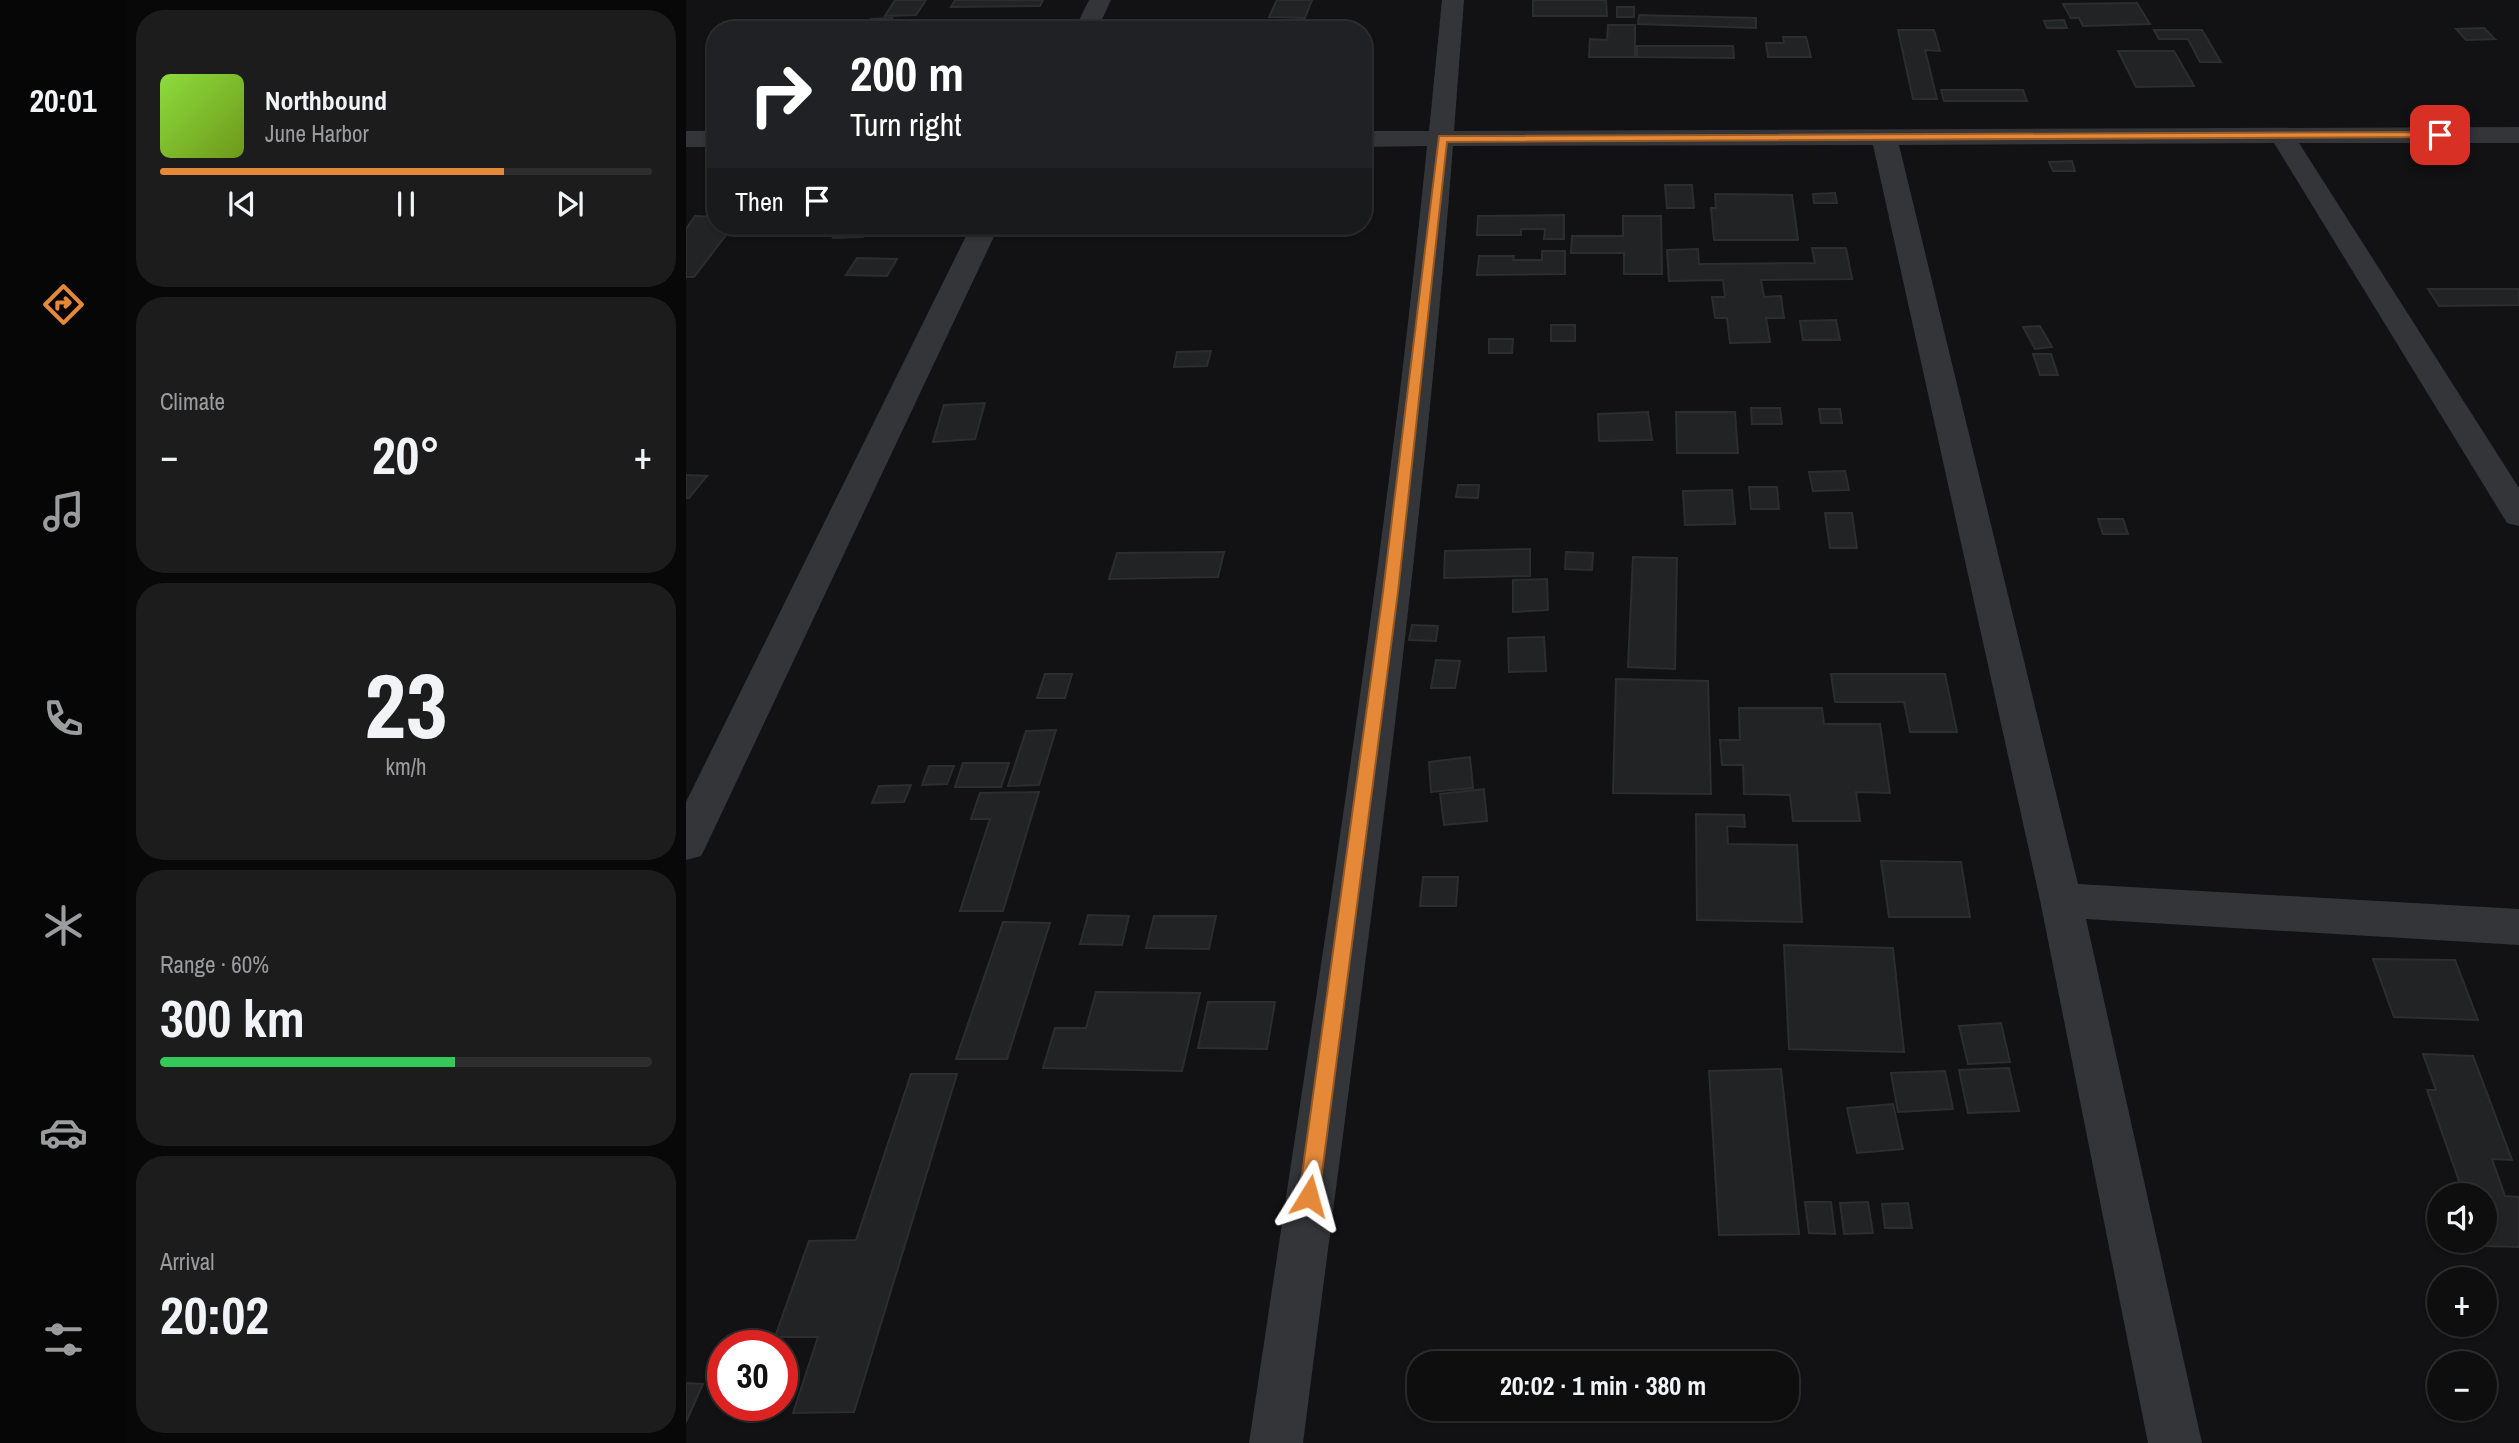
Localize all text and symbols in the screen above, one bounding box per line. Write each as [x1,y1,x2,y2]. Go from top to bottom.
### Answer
text: 200 m [850,40,964,106]
icon: right [735,49,826,140]
text: 20:01 [29,79,97,122]
text: Northbound [265,83,387,118]
text: Turn right [850,103,962,146]
pin [2410,105,2470,165]
icon: arrive [2421,116,2459,154]
text: June Harbor [265,118,369,149]
icon: arrive [798,182,836,220]
text: Then [735,184,784,219]
icon: previous [223,185,261,223]
icon: pause [387,185,425,223]
icon: next [551,185,589,223]
icon: directions [39,280,88,329]
text: Climate [160,386,225,417]
text: 20° [372,420,440,490]
text: − [160,430,178,481]
text: + [634,430,652,481]
icon: music [39,487,88,536]
text: 23 [365,644,448,766]
icon: phone [39,694,88,743]
text: km/h [386,751,426,782]
icon: climate [39,901,88,950]
text: Range · 60% [160,949,269,980]
text: 300 km [160,983,305,1053]
icon: car [39,1108,88,1157]
position arrow [1272,1159,1346,1233]
map controls [2427,1183,2497,1421]
button: sound [2427,1183,2497,1253]
text: Arrival [160,1246,215,1277]
button: + [2427,1267,2497,1337]
text: 20:02 [160,1280,269,1350]
icon: filters [39,1315,88,1364]
speed limit sign: 30 [707,1330,798,1421]
button: − [2427,1351,2497,1421]
text: 20:02 · 1 min · 380 m [1500,1368,1706,1403]

